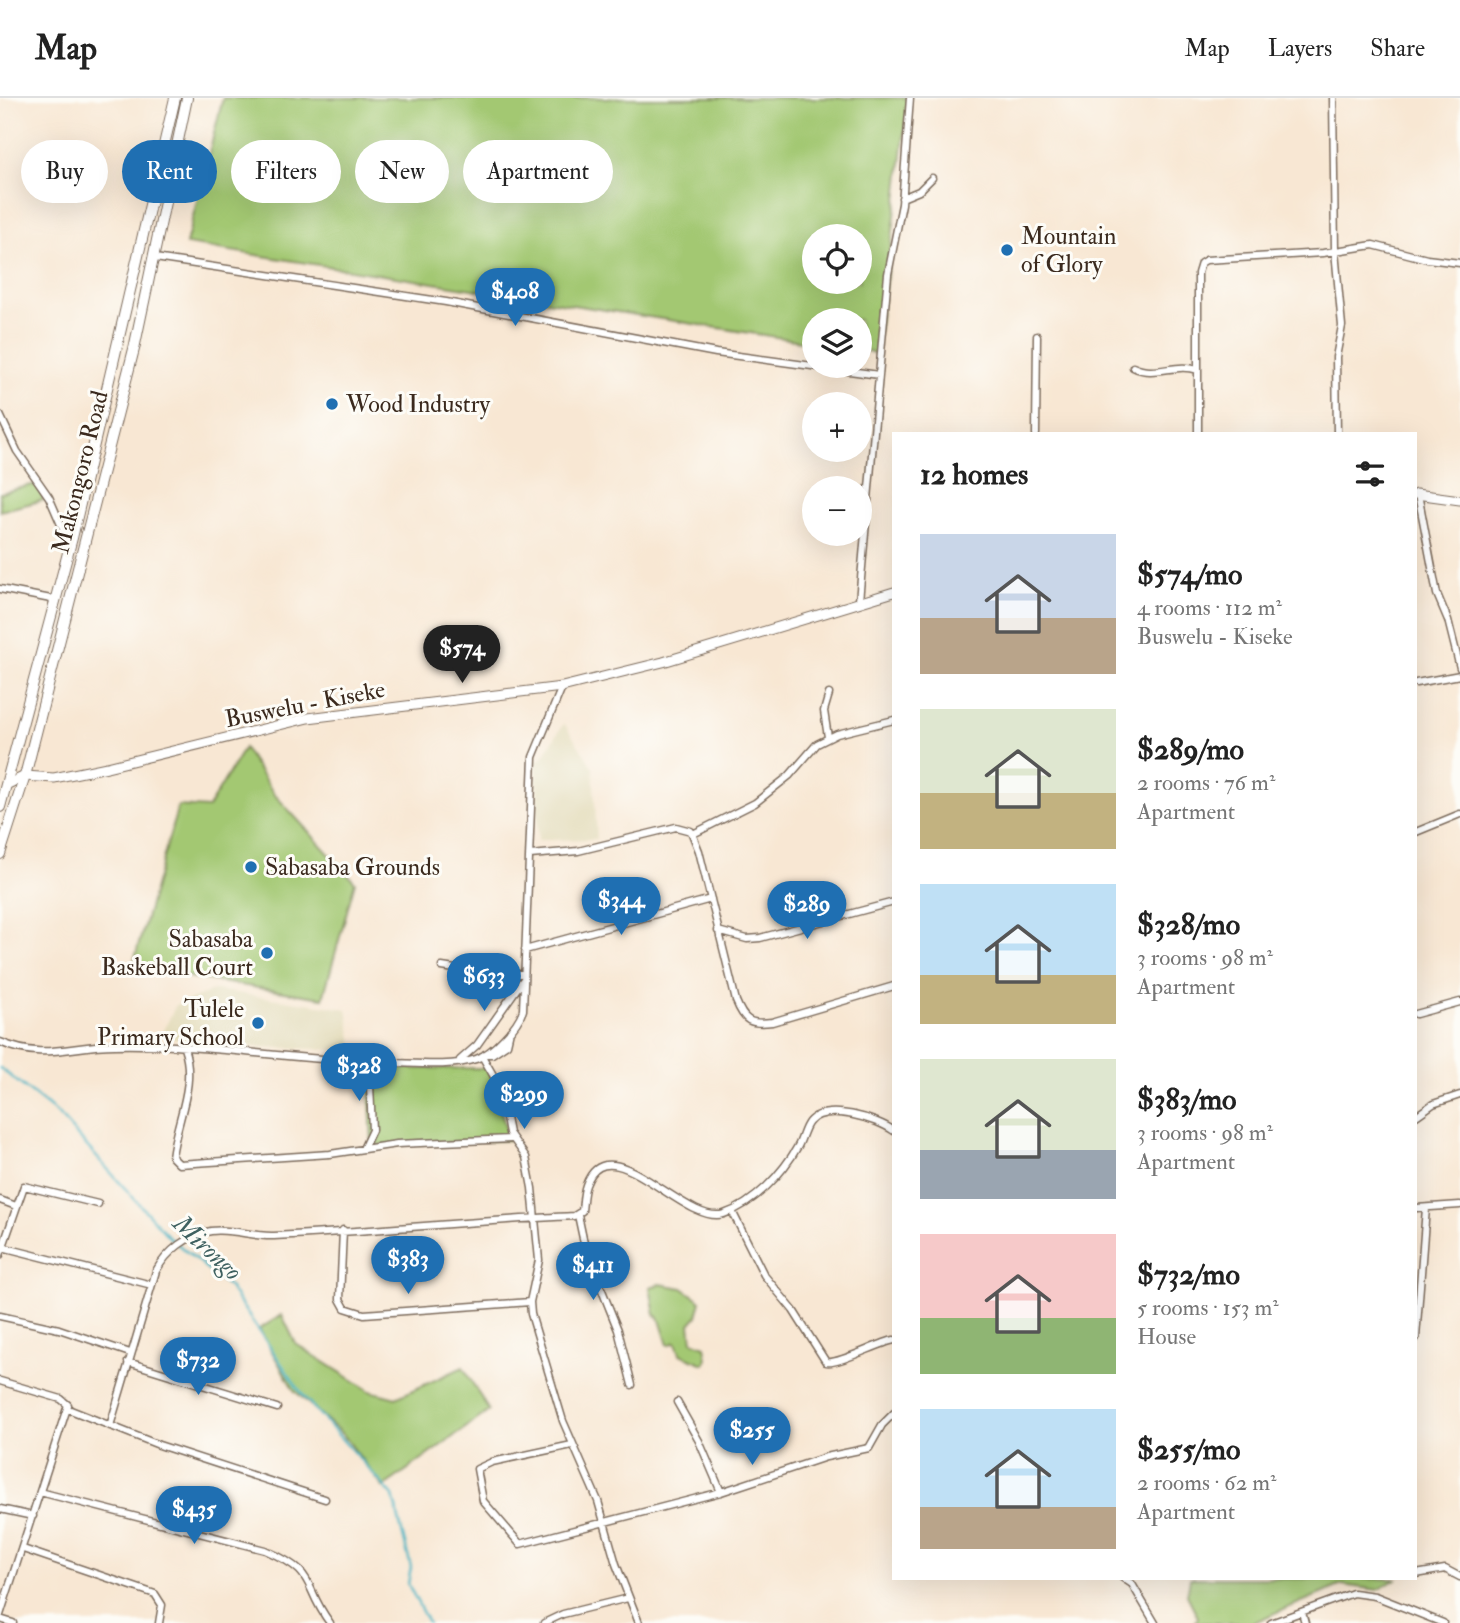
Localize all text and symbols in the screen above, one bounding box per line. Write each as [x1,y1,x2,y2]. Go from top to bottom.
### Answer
text: Map [35,28,97,69]
text: Map [1185,33,1230,64]
text: Layers [1268,33,1332,64]
text: Share [1370,33,1425,64]
chip: Buy [21,140,108,203]
chip: Rent [122,140,217,203]
chip: Filters [231,140,341,203]
chip: New [355,140,449,203]
chip: Apartment [463,140,613,203]
place label: Mountain of Glory [1021,221,1116,280]
map controls [802,224,872,546]
button: locate [802,224,872,294]
marker: Mountain of Glory [999,242,1015,258]
pin: $408 [474,268,556,328]
text: $408 [491,276,539,305]
button: layers [802,308,872,378]
street label: Makongoro Road [45,387,116,557]
place label: Wood Industry [345,389,490,420]
button: + [802,392,872,462]
marker: Wood Industry [324,396,340,412]
icon: filters [1351,455,1389,493]
text: 12 homes [920,456,1028,493]
button: − [802,476,872,546]
text: $574/mo [1137,556,1242,593]
icon: home [976,562,1060,646]
text: 4 rooms · 112 m² [1137,593,1282,622]
text: Buswelu - Kiseke [1137,622,1293,651]
pin: $574 [421,626,503,685]
text: $574 [439,633,485,662]
street label: Buswelu - Kiseke [222,674,388,735]
text: $289/mo [1137,731,1244,768]
icon: home [976,737,1060,821]
text: 2 rooms · 76 m² [1137,768,1275,797]
text: Apartment [1137,797,1235,826]
place label: Sabasaba Grounds [265,852,440,883]
marker: Sabasaba Grounds [243,859,259,875]
pin: $344 [580,878,662,937]
pin: $289 [766,882,848,941]
text: $344 [598,885,644,914]
text: $289 [783,889,831,918]
text: $328/mo [1137,906,1240,943]
icon: home [976,912,1060,996]
place label: Sabasaba Baskeball Court [101,924,254,983]
text: 3 rooms · 98 m² [1137,943,1273,972]
marker: Sabasaba Baskeball Court [259,945,275,961]
pin: $633 [443,954,525,1013]
text: $633 [463,961,505,990]
text: Apartment [1137,972,1235,1001]
place label: Tulele Primary School [97,994,244,1053]
marker: Tulele Primary School [250,1015,266,1031]
pin: $328 [318,1044,400,1103]
text: $328 [337,1051,381,1080]
pin: $299 [483,1072,565,1131]
text: $299 [500,1079,548,1108]
text: $383/mo [1137,1081,1237,1118]
icon: home [976,1087,1060,1171]
text: 3 rooms · 98 m² [1137,1118,1273,1147]
text: Apartment [1137,1147,1235,1176]
water label: Mirongo [165,1207,248,1288]
pin: $383 [367,1236,449,1296]
pin: $411 [552,1242,634,1302]
text: $383 [387,1244,429,1273]
text: $411 [572,1250,614,1279]
text: $732/mo [1137,1256,1240,1293]
icon: home [976,1262,1060,1346]
text: 5 rooms · 153 m² [1137,1293,1279,1322]
text: House [1137,1322,1196,1351]
pin: $732 [157,1338,239,1397]
text: $732 [176,1345,220,1374]
pin: $255 [711,1408,793,1467]
text: $255 [730,1415,774,1444]
text: $255/mo [1137,1431,1240,1468]
icon: home [976,1437,1060,1521]
text: 2 rooms · 62 m² [1137,1468,1276,1497]
pin: $435 [153,1486,235,1546]
text: $435 [172,1494,216,1523]
text: Apartment [1137,1497,1235,1526]

